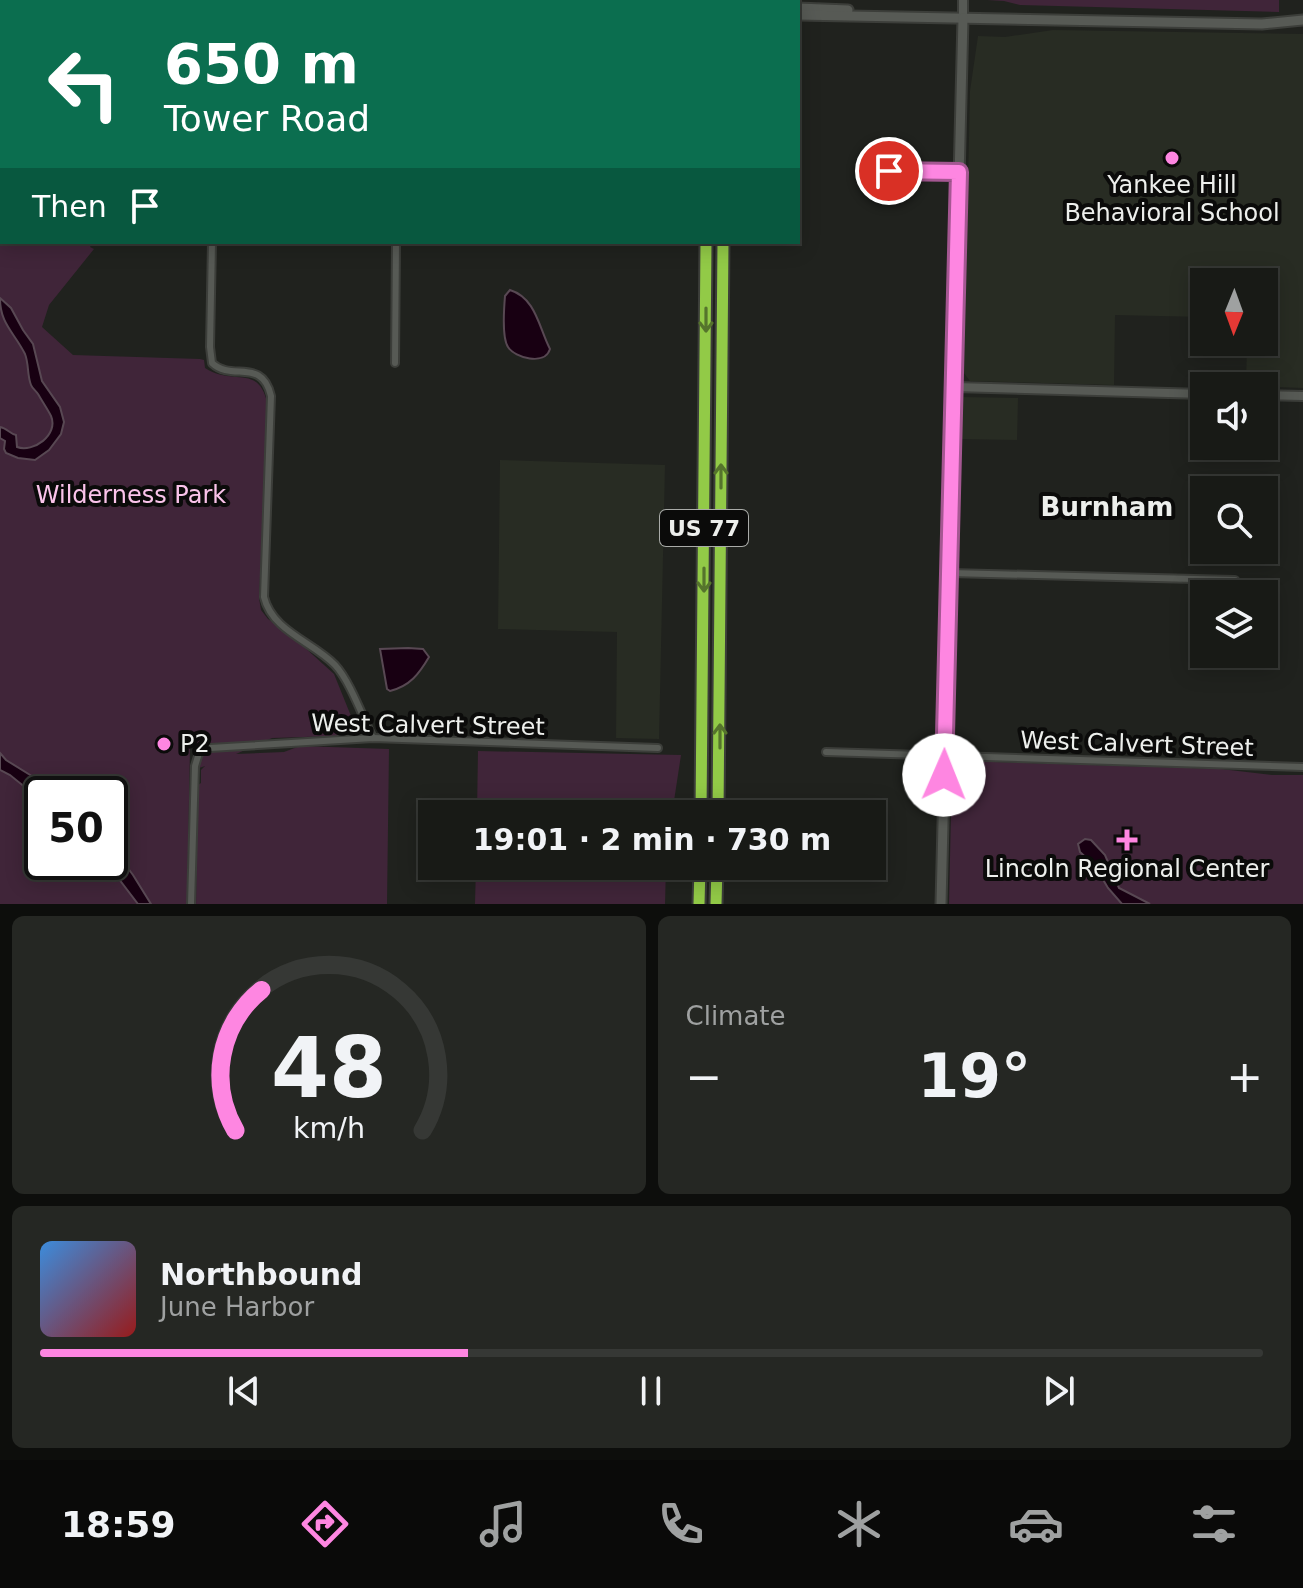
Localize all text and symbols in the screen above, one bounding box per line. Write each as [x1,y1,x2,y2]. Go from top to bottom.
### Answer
text: 650 m [164,31,359,96]
icon: left [32,32,136,136]
text: Tower Road [164,98,370,139]
pin [855,137,923,205]
icon: arrive [867,149,911,193]
marker: Yankee Hill Behavioral School [1163,149,1181,167]
place label: Yankee Hill Behavioral School [1064,171,1280,227]
icon: arrive [123,184,167,228]
text: Then [32,189,107,224]
north arrow [1190,268,1278,356]
map controls [1190,268,1278,668]
one-way arrow [698,306,714,333]
button: sound [1190,372,1278,460]
one-way arrow [713,463,729,490]
button: search [1190,476,1278,564]
park label: Wilderness Park [36,481,226,509]
district label: Burnham [1041,492,1173,522]
road number: US 77 [660,510,748,546]
one-way arrow [696,566,712,593]
button: layers [1190,580,1278,668]
street label: West Calvert Street [311,709,545,741]
one-way arrow [712,723,727,750]
street label: West Calvert Street [1020,726,1254,762]
place label: P2 [180,730,210,758]
position arrow [902,733,986,817]
marker: P2 [155,735,173,753]
speed limit sign: 50 [24,776,128,880]
text: 19:01 · 2 min · 730 m [473,822,831,857]
marker: Lincoln Regional Center [1116,829,1138,851]
place label: Lincoln Regional Center [985,855,1269,883]
text: Climate [686,1001,786,1031]
text: 48 [271,1020,387,1117]
text: 19° [918,1041,1031,1111]
text: − [686,1051,722,1102]
text: + [1226,1051,1263,1102]
text: km/h [293,1111,365,1145]
text: Northbound [160,1257,363,1292]
text: June Harbor [160,1292,314,1322]
icon: previous [222,1369,266,1413]
icon: pause [629,1369,673,1413]
icon: next [1037,1369,1081,1413]
icon: directions [297,1496,353,1552]
icon: music [475,1496,531,1552]
icon: phone [653,1496,709,1552]
icon: climate [831,1496,887,1552]
icon: car [1008,1496,1064,1552]
icon: filters [1186,1496,1242,1552]
text: 18:59 [61,1504,175,1545]

